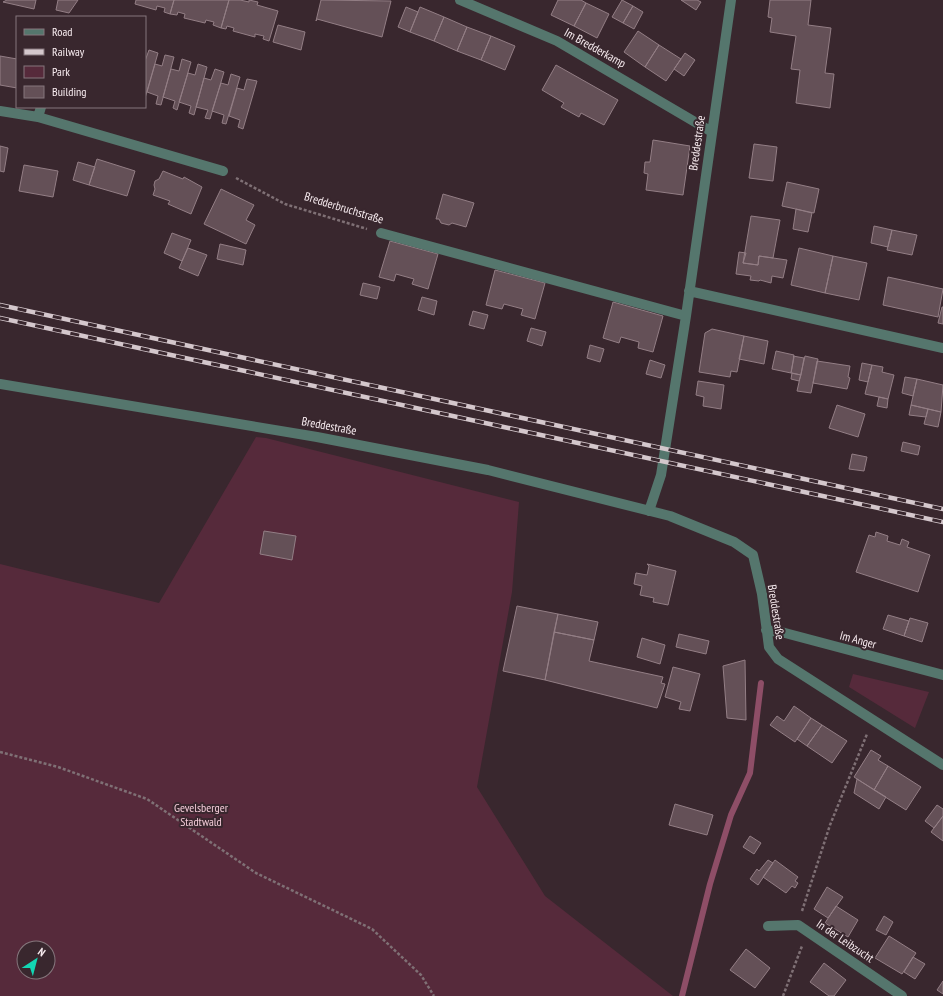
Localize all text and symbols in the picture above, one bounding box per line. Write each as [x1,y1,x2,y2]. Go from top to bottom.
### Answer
legend [16,16,146,108]
text: Road [52,24,72,39]
street label: Im Bredderkamp [562,24,629,71]
text: Railway [52,44,85,59]
text: Park [52,64,70,79]
text: Building [52,84,87,99]
street label: Breddestraße [685,114,708,171]
street label: Bredderbruchstraße [303,188,386,227]
street label: Breddestraße [300,413,358,438]
street label: Breddestraße [765,583,788,641]
street label: Im Anger [838,627,879,652]
park label: Gevelsberger Stadtwald [174,800,229,829]
street label: In der Leibzucht [814,916,877,966]
north arrow [16,940,56,980]
text: N [35,944,48,959]

